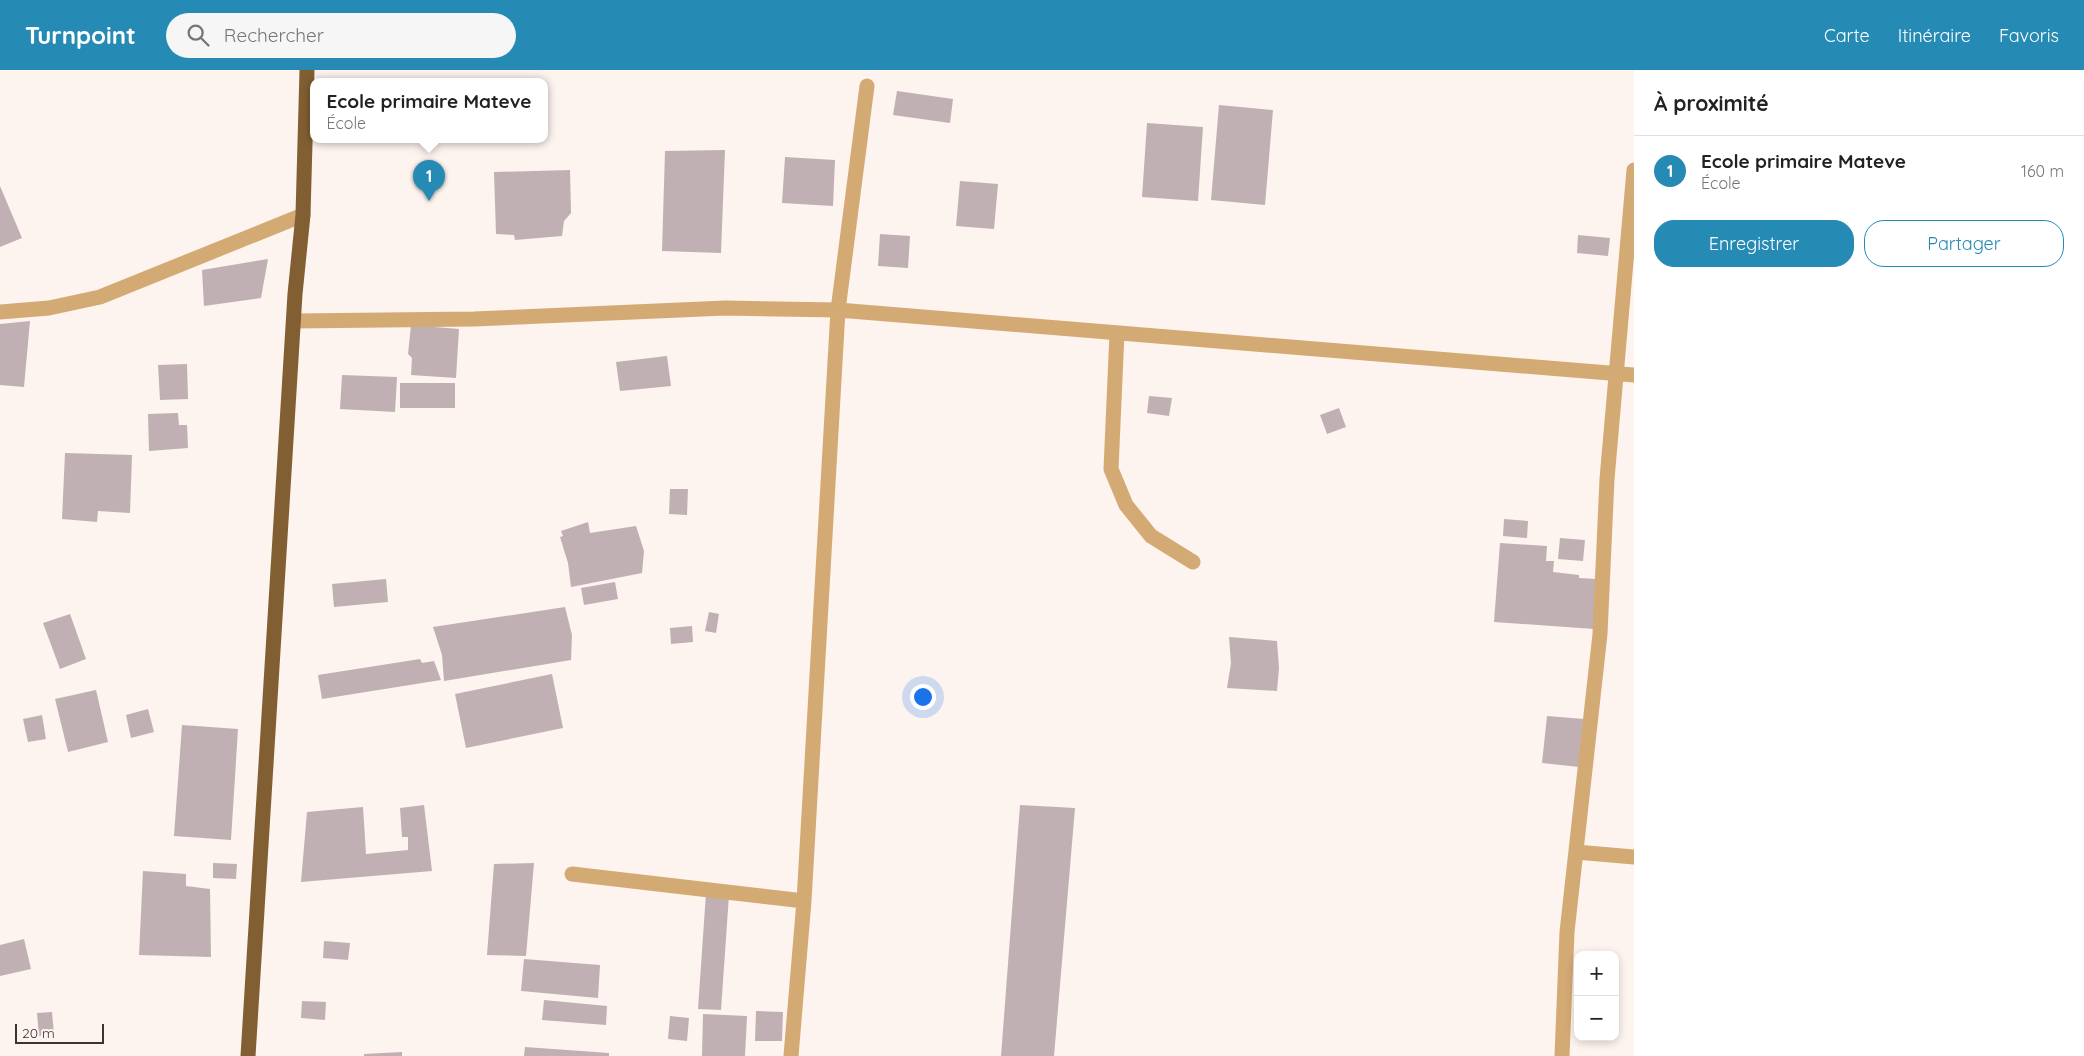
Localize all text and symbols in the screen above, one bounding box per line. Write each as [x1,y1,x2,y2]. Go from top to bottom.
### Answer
search box [166,13,516,58]
text: Turnpoint [25,20,136,50]
icon: search [184,21,212,49]
text: Rechercher [224,23,324,47]
text: Carte [1824,24,1870,47]
text: Itinéraire [1898,24,1971,47]
text: Favoris [1999,24,2059,47]
popup [310,78,548,143]
text: Ecole primaire Mateve [326,89,532,113]
text: À proximité [1654,90,1769,116]
text: École [326,113,366,133]
text: Ecole primaire Mateve [1701,149,1906,173]
pin: 1 [413,160,445,201]
text: 1 [1667,161,1673,181]
text: 160 m [2021,161,2064,181]
text: École [1701,173,1741,193]
button: Enregistrer [1654,220,1854,267]
button: Partager [1864,220,2064,267]
your location [910,684,936,710]
map controls [1574,951,1619,1041]
button: + [1574,951,1619,996]
button: − [1574,996,1619,1041]
scale bar [15,1021,104,1044]
text: 20 m [22,1024,55,1042]

